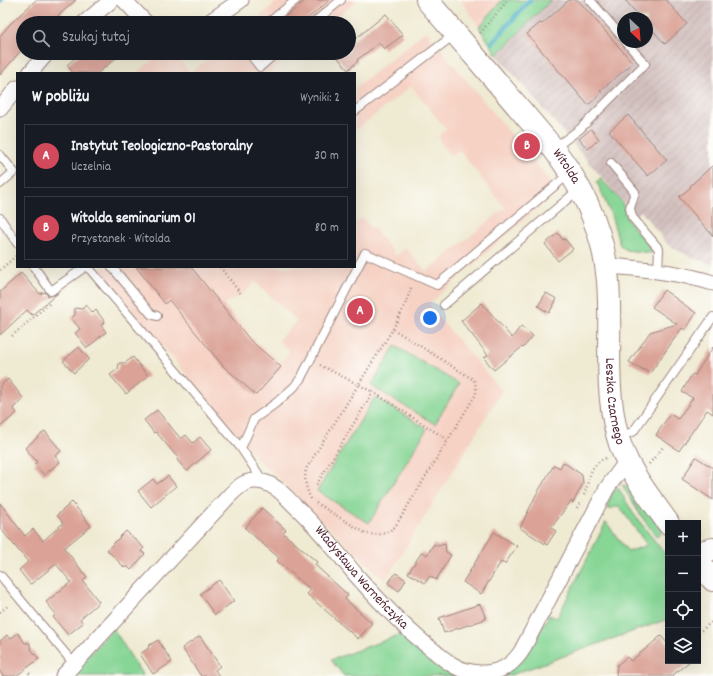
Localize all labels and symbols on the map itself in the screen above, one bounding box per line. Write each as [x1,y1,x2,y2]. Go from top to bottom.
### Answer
north arrow [617,12,653,48]
pin: B [514,131,540,161]
street label: Witolda [547,145,585,188]
pin: A [347,296,373,326]
your location [420,308,440,328]
street label: Leszka Czarnego [599,358,630,448]
street label: Władysława Warneńczyka [309,521,413,635]

